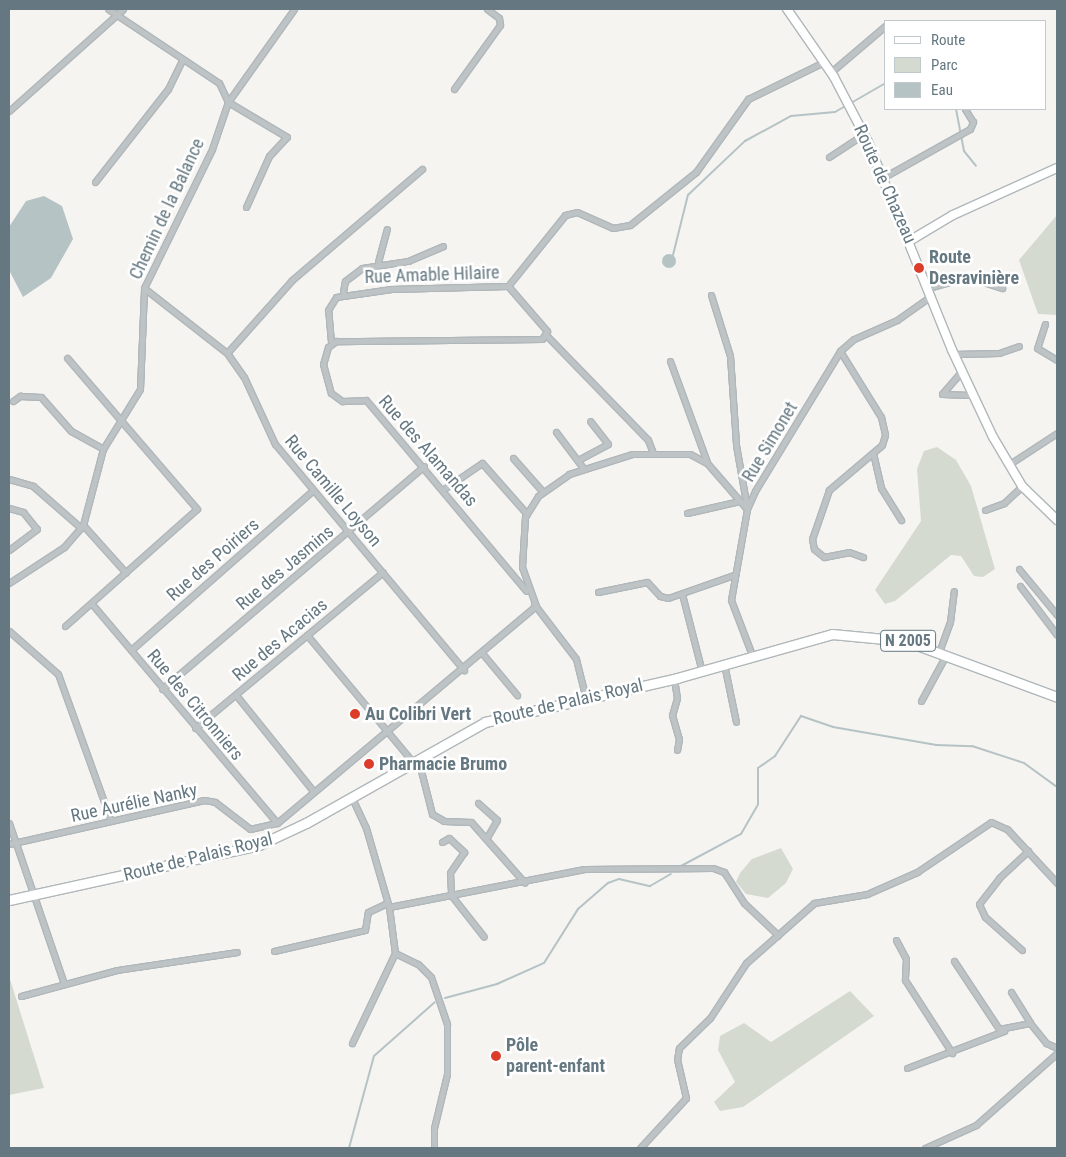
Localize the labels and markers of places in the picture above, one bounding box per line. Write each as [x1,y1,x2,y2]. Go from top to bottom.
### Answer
place label: Route Desravinière [929,247,1019,290]
marker: Route Desravinière [913,262,925,274]
place label: Au Colibri Vert [365,703,471,725]
marker: Au Colibri Vert [349,708,361,720]
place label: Pharmacie Brumo [379,753,507,775]
marker: Pharmacie Brumo [363,758,375,770]
place label: Pôle parent-enfant [506,1035,605,1078]
marker: Pôle parent-enfant [490,1050,502,1062]

